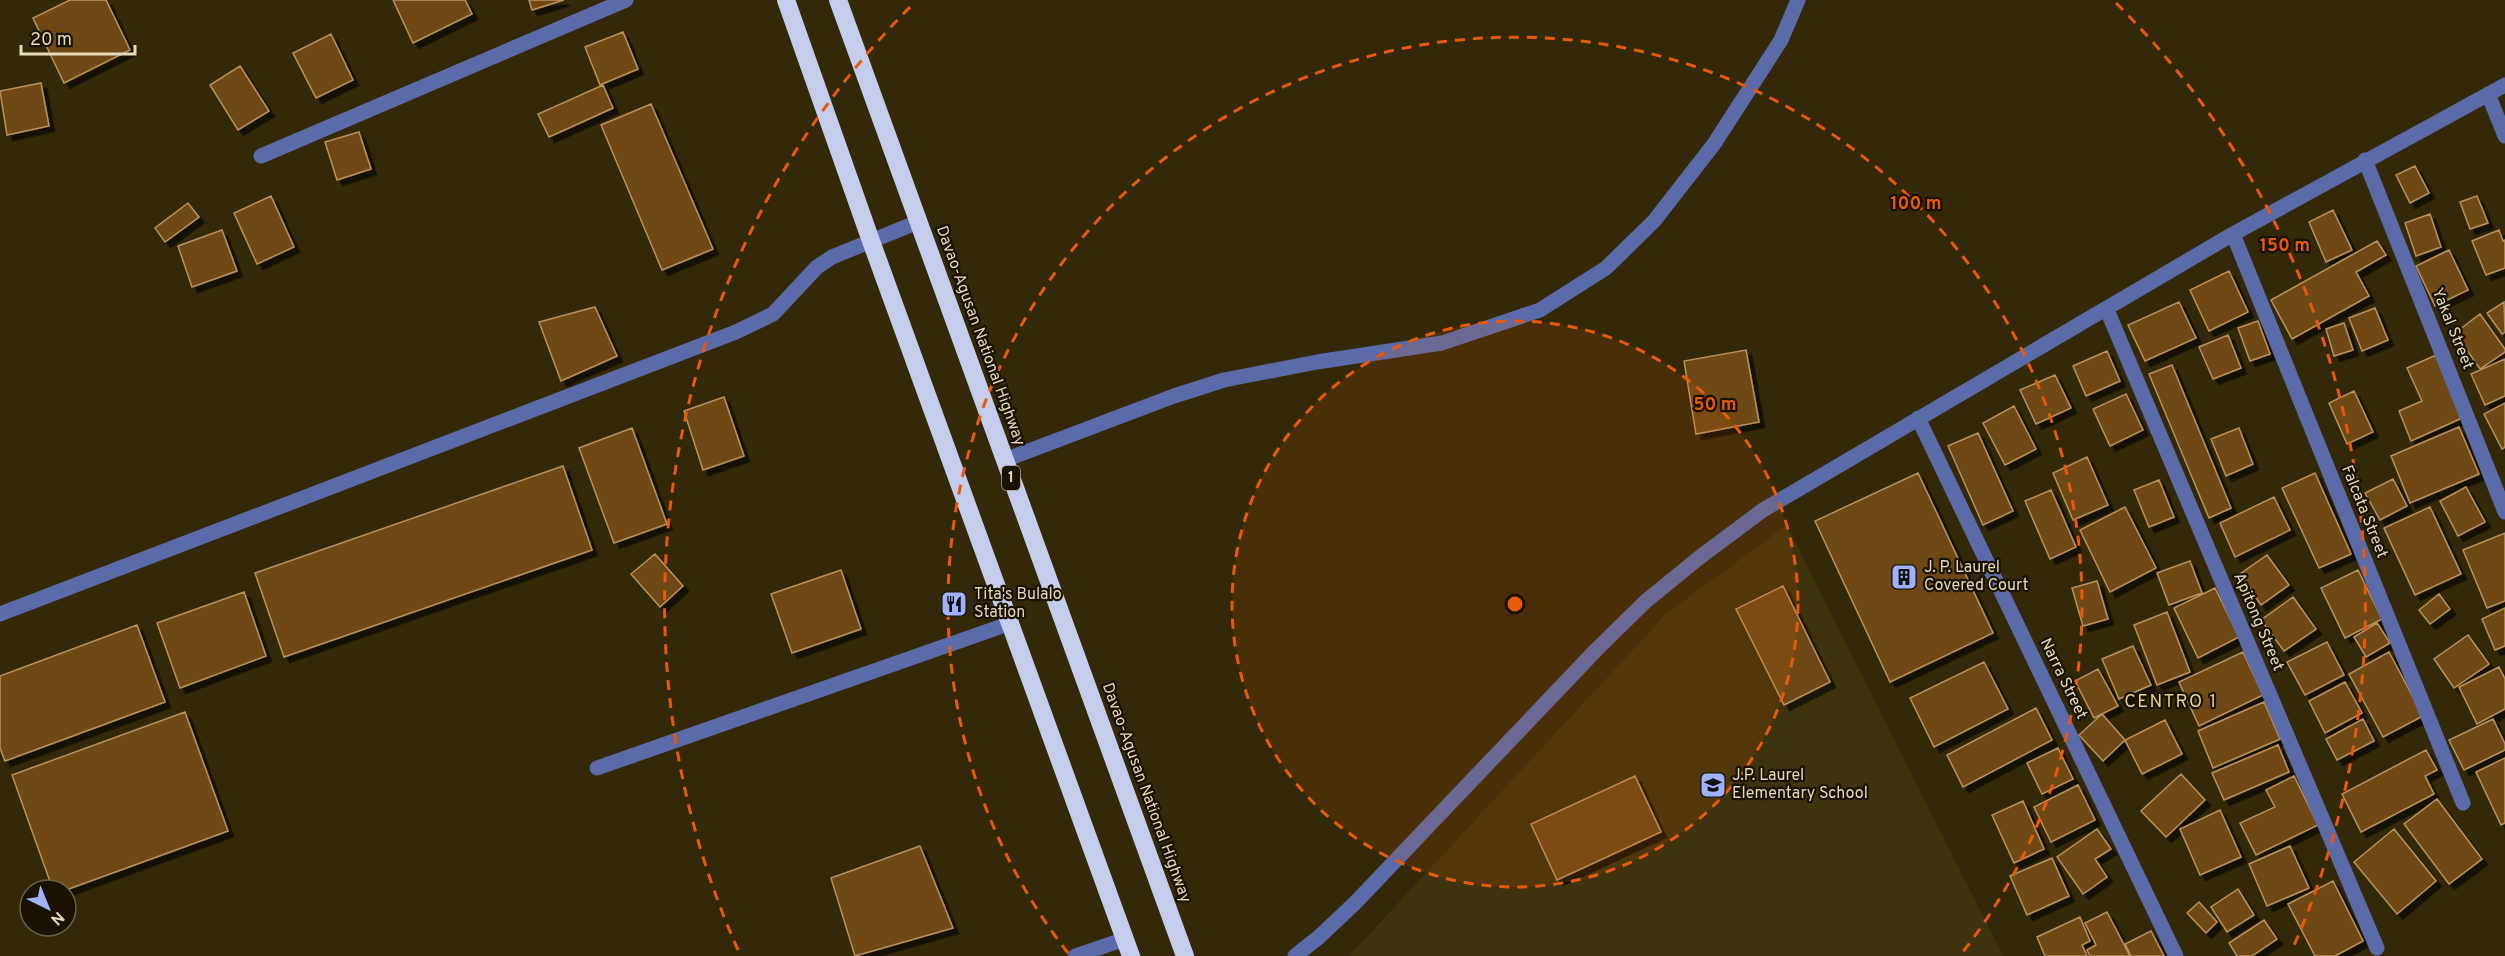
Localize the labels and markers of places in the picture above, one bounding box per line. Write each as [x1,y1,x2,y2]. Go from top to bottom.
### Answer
place label: J. P. Laurel Covered Court [1924,558,2029,596]
building icon: J. P. Laurel Covered Court [1889,562,1919,592]
place label: Tita's Bulalo Station [974,585,1062,623]
restaurant icon: Tita's Bulalo Station [939,589,969,619]
centre of rings [1505,594,1525,614]
place label: J.P. Laurel Elementary School [1732,766,1868,804]
school or university icon: J.P. Laurel Elementary School [1698,770,1728,800]

